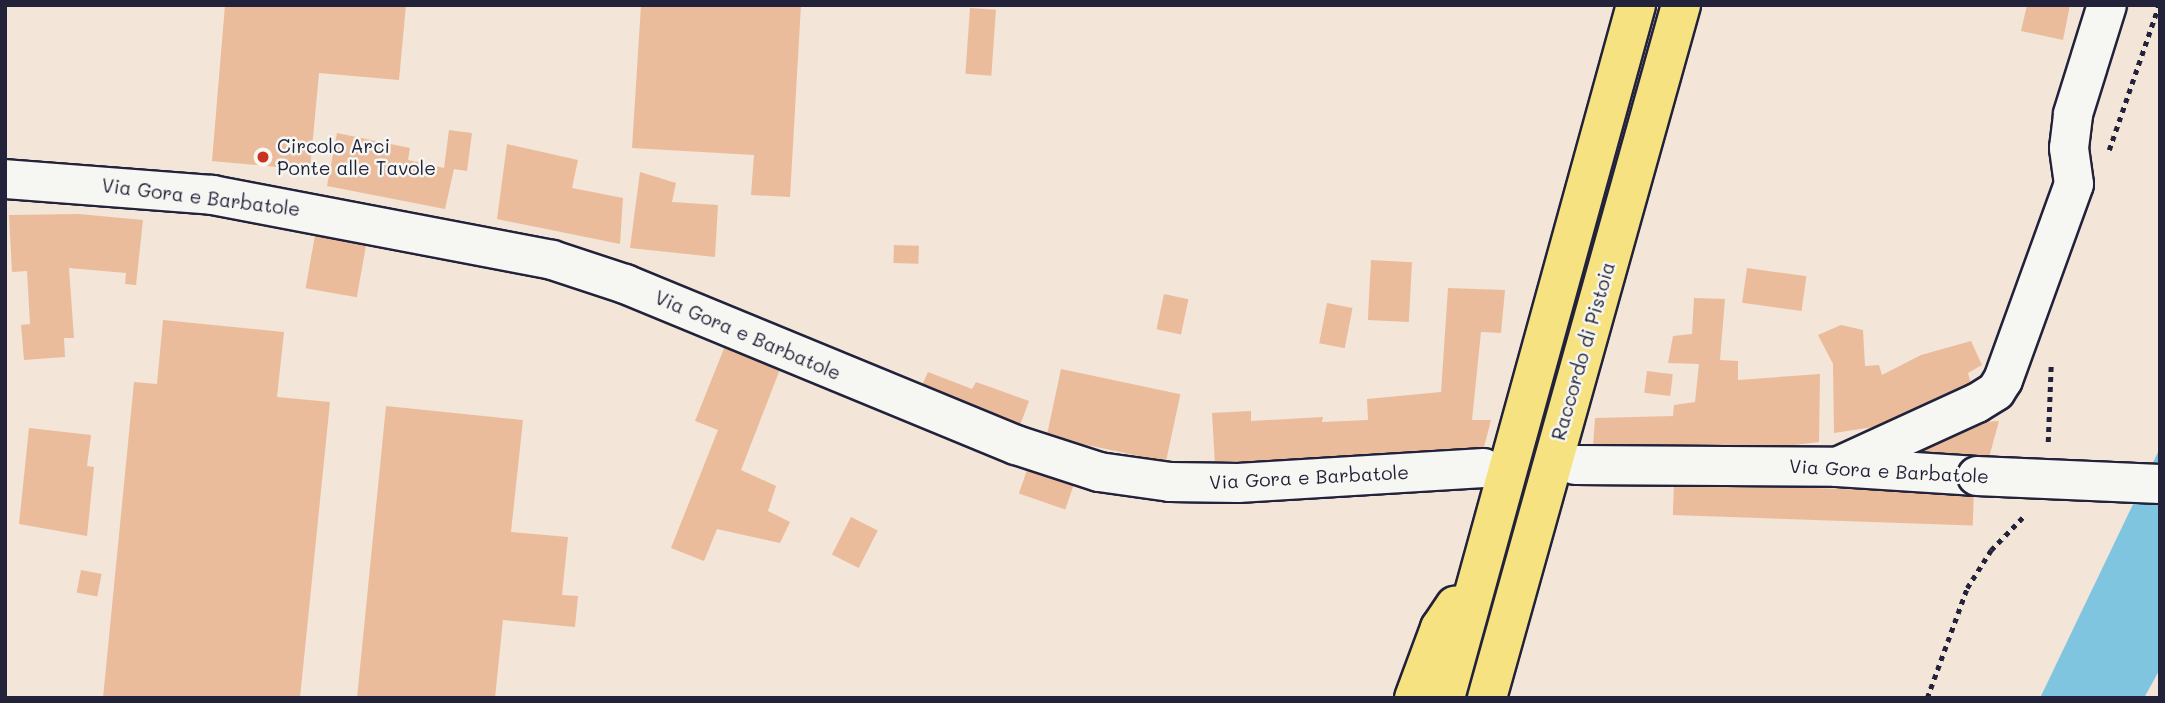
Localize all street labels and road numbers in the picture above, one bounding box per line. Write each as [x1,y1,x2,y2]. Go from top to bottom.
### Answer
street label: Via Gora e Barbatole [100,174,302,220]
street label: Raccordo di Pistoia [1547,259,1619,443]
street label: Via Gora e Barbatole [652,285,844,385]
street label: Via Gora e Barbatole [1789,454,1989,488]
street label: Via Gora e Barbatole [1209,460,1409,494]

